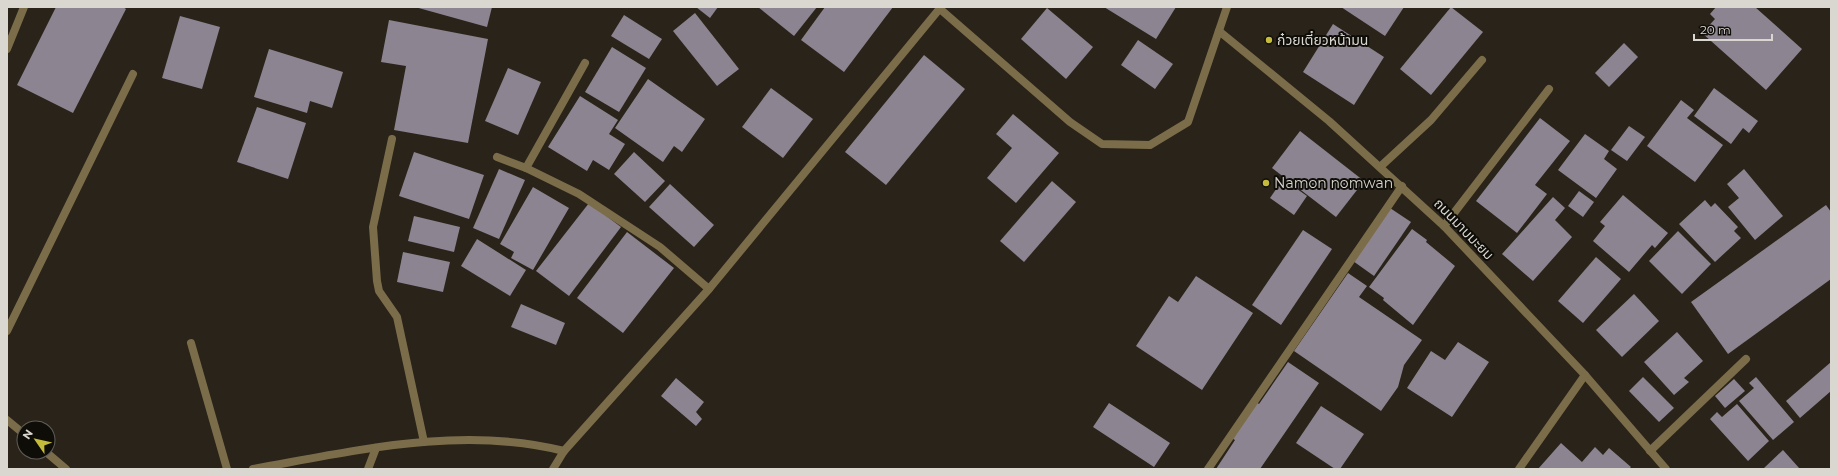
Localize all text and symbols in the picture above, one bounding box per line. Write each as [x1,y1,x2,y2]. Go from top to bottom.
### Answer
scale bar [1694,16,1772,42]
text: 20 m [1700,22,1731,37]
place label: ก๋วยเตี๋ยวหน้ามน [1277,30,1368,49]
marker: ก๋วยเตี๋ยวหน้ามน [1264,35,1274,45]
place label: Namon nomwan [1274,174,1393,192]
marker: Namon nomwan [1261,178,1271,188]
street label: ถนนมาบมะยม [1430,194,1498,264]
north arrow [16,420,56,460]
text: N [19,427,36,442]

